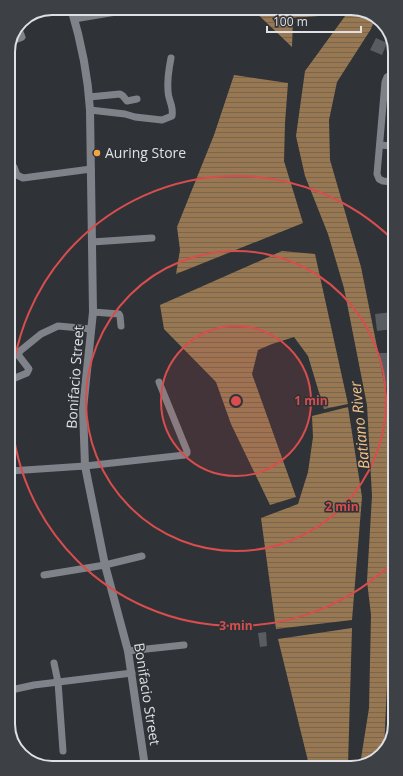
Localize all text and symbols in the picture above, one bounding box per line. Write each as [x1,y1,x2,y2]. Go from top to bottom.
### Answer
scale bar [267,8,361,34]
text: 100 m [273,13,308,30]
place label: Auring Store [105,143,186,162]
marker: Auring Store [92,148,102,158]
street label: Bonifacio Street [61,325,88,429]
water label: Batiano River [344,379,374,470]
text: 1 min [294,392,328,409]
centre of rings [229,394,243,408]
text: 2 min [325,498,359,515]
text: 3 min [219,617,253,634]
street label: Bonifacio Street [130,641,165,747]

